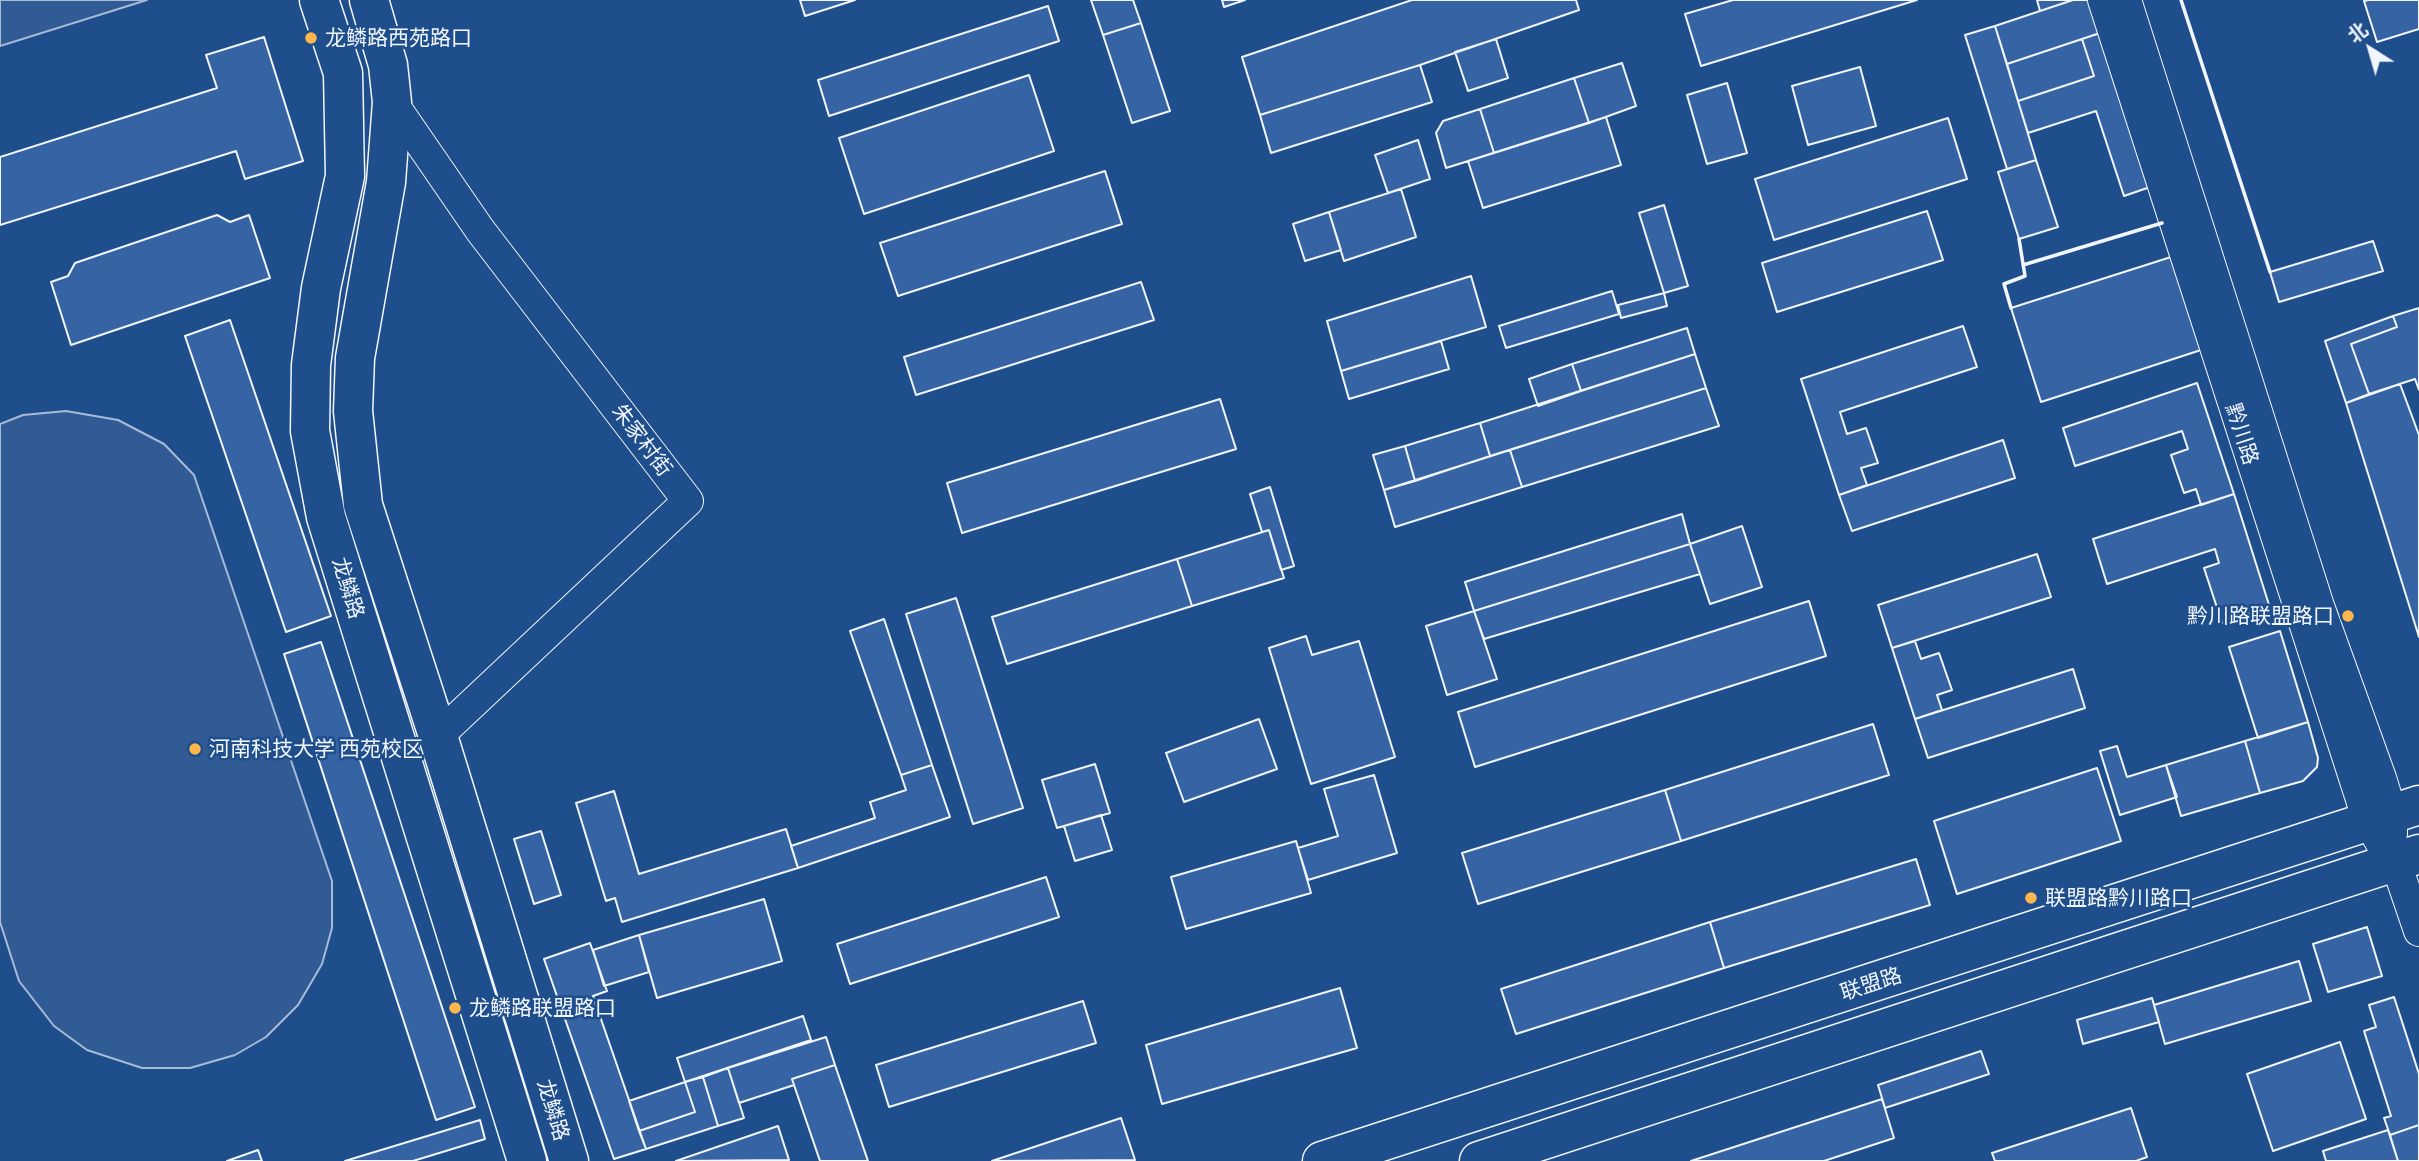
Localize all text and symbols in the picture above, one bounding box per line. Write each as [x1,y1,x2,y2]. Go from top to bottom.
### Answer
north arrow [2335,14,2405,84]
text: 北 [2343,17,2372,47]
place label: 龙鳞路西苑路口 [325,25,472,51]
marker: 龙鳞路西苑路口 [303,30,319,46]
street label: 朱家村街 [607,399,677,481]
street label: 黔川路 [2220,400,2264,468]
street label: 龙鳞路 [327,554,369,622]
place label: 黔川路联盟路口 [2187,603,2334,629]
marker: 黔川路联盟路口 [2340,608,2356,624]
place label: 河南科技大学 西苑校区 [209,736,423,762]
marker: 河南科技大学 西苑校区 [187,741,203,757]
place label: 联盟路黔川路口 [2045,885,2192,911]
marker: 联盟路黔川路口 [2023,890,2039,906]
street label: 联盟路 [1837,962,1905,1006]
place label: 龙鳞路联盟路口 [469,995,616,1021]
marker: 龙鳞路联盟路口 [447,1000,463,1016]
street label: 龙鳞路 [532,1076,574,1144]

